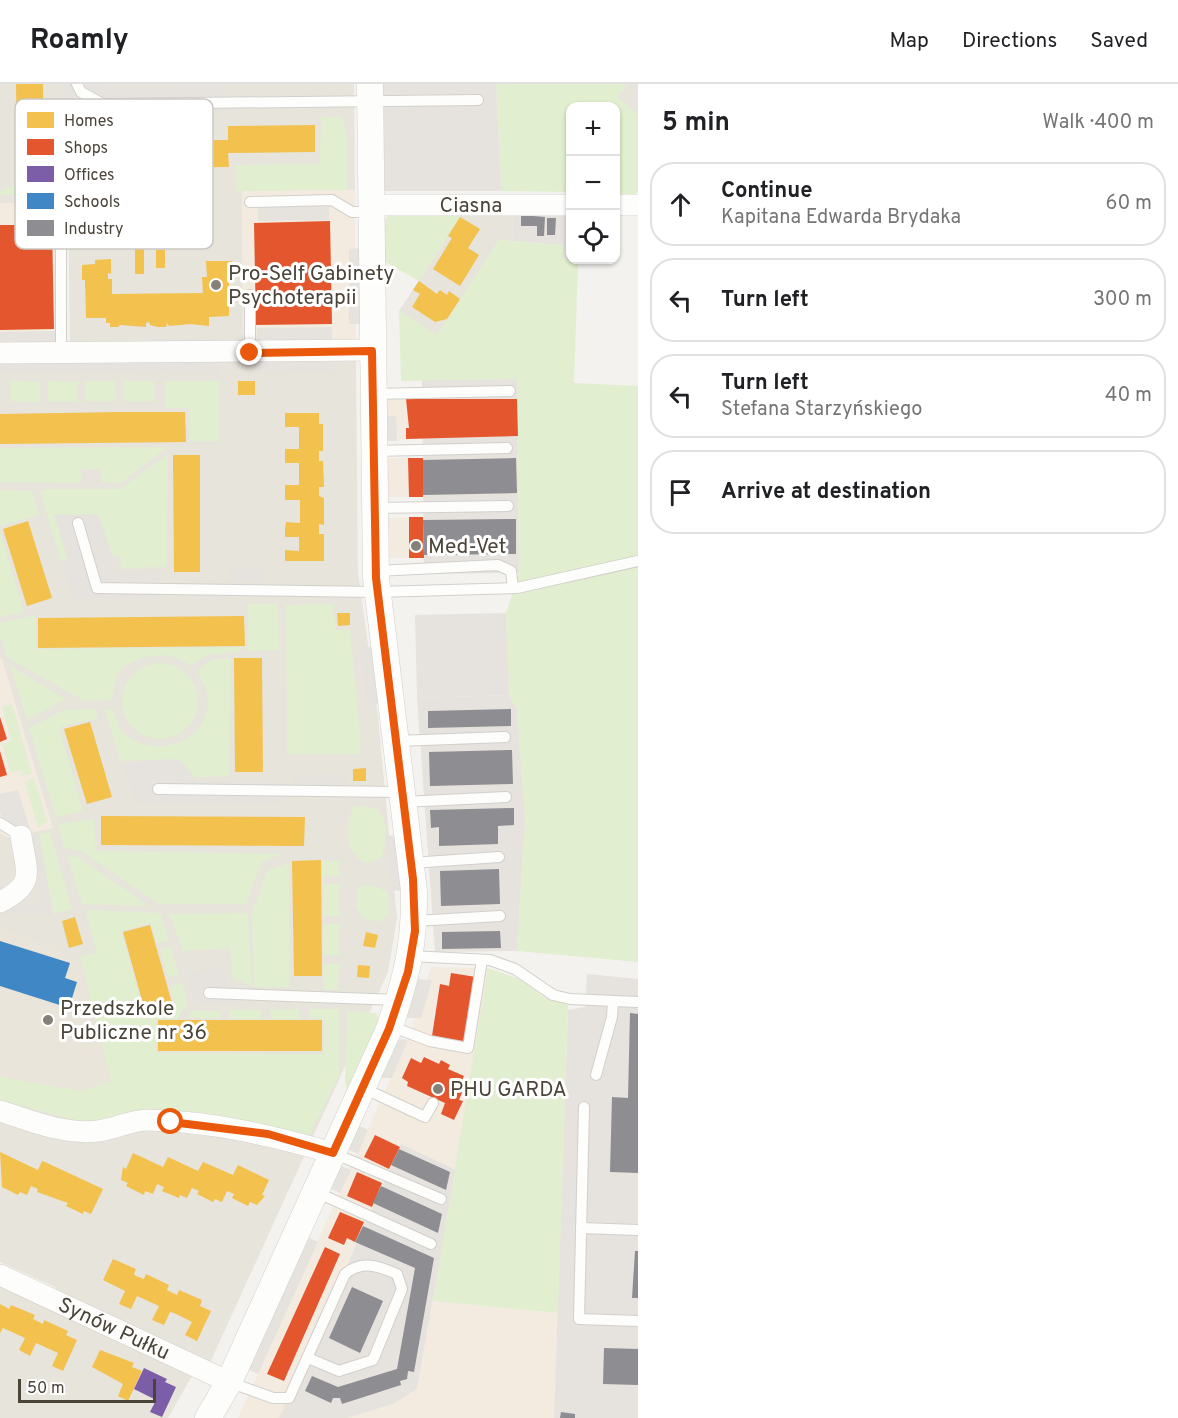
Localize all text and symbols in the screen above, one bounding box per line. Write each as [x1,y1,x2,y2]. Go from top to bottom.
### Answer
text: Roamly [30,23,129,59]
text: Map [889,28,929,55]
text: Directions [962,28,1057,55]
text: Saved [1090,28,1148,55]
legend [15,99,213,249]
map controls [566,102,620,264]
button: + [566,102,620,156]
text: 5 min [662,107,730,140]
text: Walk · 400 m [1042,110,1154,136]
text: Homes [64,112,114,132]
text: Shops [64,139,108,159]
button: − [566,156,620,210]
text: Offices [64,166,115,186]
text: Continue [721,178,812,205]
icon: ahead [664,188,697,221]
text: 60 m [1106,191,1152,217]
text: Schools [64,193,120,213]
street label: Ciasna [440,193,502,220]
text: Kapitana Edwarda Brydaka [721,205,961,231]
button: locate [566,210,620,264]
text: Industry [64,220,123,240]
place label: Pro-Self Gabinety Psychoterapii [228,261,394,312]
marker: Pro-Self Gabinety Psychoterapii [209,278,223,292]
icon: left [664,284,697,317]
text: Turn left [721,287,809,314]
text: 300 m [1093,287,1152,313]
route end [236,339,262,365]
text: Turn left [721,370,809,397]
icon: left [664,380,697,413]
text: 40 m [1105,383,1152,409]
text: Stefana Starzyńskiego [721,397,922,423]
icon: arrive [664,476,697,509]
text: Arrive at destination [721,479,931,506]
place label: Med-Vet [428,534,506,561]
marker: Med-Vet [409,539,423,553]
place label: Przedszkole Publiczne nr 36 [60,996,207,1047]
marker: Przedszkole Publiczne nr 36 [41,1013,55,1027]
place label: PHU GARDA [450,1077,567,1104]
marker: PHU GARDA [431,1082,445,1096]
route start [157,1108,183,1134]
street label: Synów Pułku [53,1292,174,1367]
scale bar [18,1376,156,1404]
text: 50 m [27,1379,65,1399]

